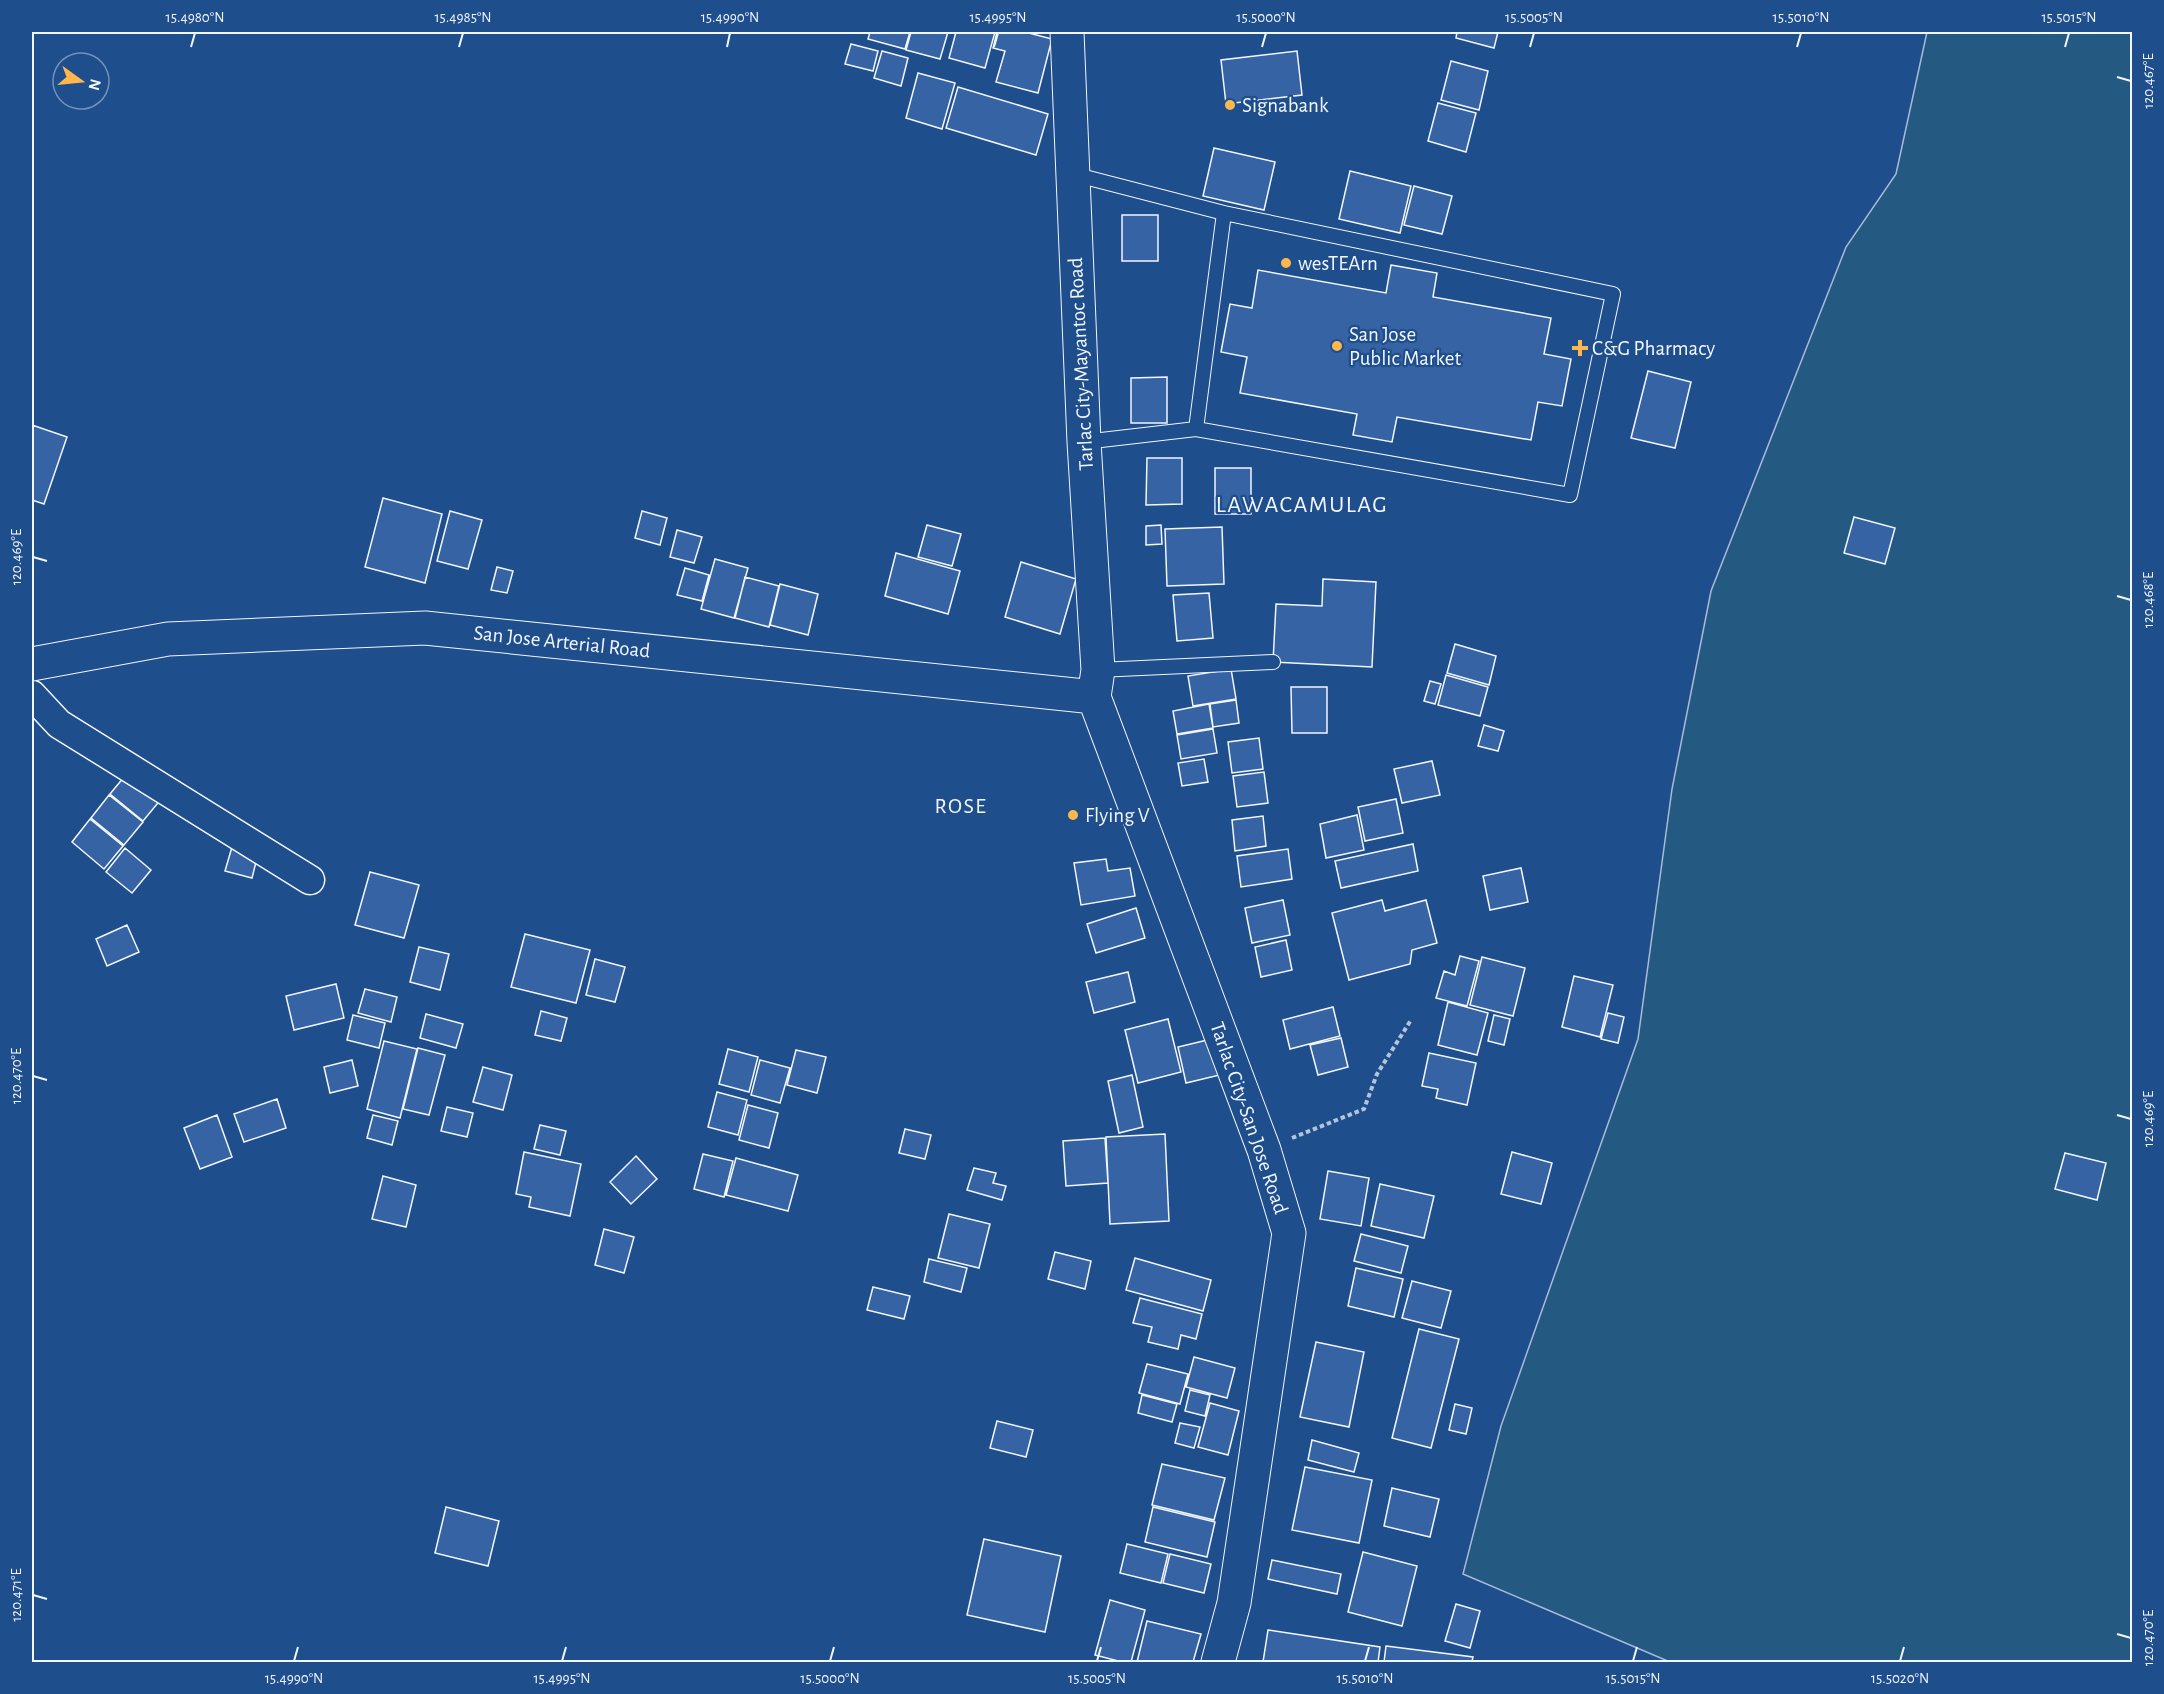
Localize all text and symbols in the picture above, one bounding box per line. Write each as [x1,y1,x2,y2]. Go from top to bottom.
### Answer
text: 15.4980°N [166,10,224,25]
text: 15.4985°N [434,10,492,25]
text: 15.4990°N [701,10,759,25]
text: 15.4995°N [969,10,1027,25]
text: 15.5000°N [1236,10,1296,25]
text: 15.5005°N [1505,10,1563,25]
text: 15.5010°N [1773,10,1829,25]
text: 15.5015°N [2041,10,2097,25]
north arrow [51,51,111,111]
text: 120.467°E [2141,53,2156,109]
text: N [85,77,104,92]
place label: Signabank [1242,95,1329,116]
marker: Signabank [1223,98,1237,112]
place label: wesTEArn [1298,253,1378,274]
marker: wesTEArn [1279,256,1293,270]
street label: Tarlac City-Mayantoc Road [1065,257,1097,471]
place label: San Jose Public Market [1349,324,1462,369]
place label: C&G Pharmacy [1592,338,1715,359]
marker: San Jose Public Market [1330,339,1344,353]
marker: C&G Pharmacy [1573,341,1587,355]
district label: LAWACAMULAG [1216,493,1388,517]
text: 120.469°E [9,529,24,585]
text: 120.468°E [2141,572,2156,628]
street label: San Jose Arterial Road [473,622,651,662]
district label: ROSE [935,795,987,817]
place label: Flying V [1085,805,1150,826]
marker: Flying V [1066,808,1080,822]
street label: Tarlac City-San Jose Road [1206,1019,1292,1217]
text: 120.470°E [9,1048,24,1104]
text: 120.469°E [2141,1091,2156,1147]
text: 120.471°E [9,1568,24,1622]
text: 120.470°E [2141,1610,2156,1666]
text: 15.4990°N [265,1671,323,1686]
text: 15.4995°N [533,1671,591,1686]
text: 15.5000°N [800,1671,860,1686]
text: 15.5005°N [1068,1671,1126,1686]
text: 15.5010°N [1337,1671,1393,1686]
text: 15.5015°N [1605,1671,1661,1686]
text: 15.5020°N [1871,1671,1929,1686]

